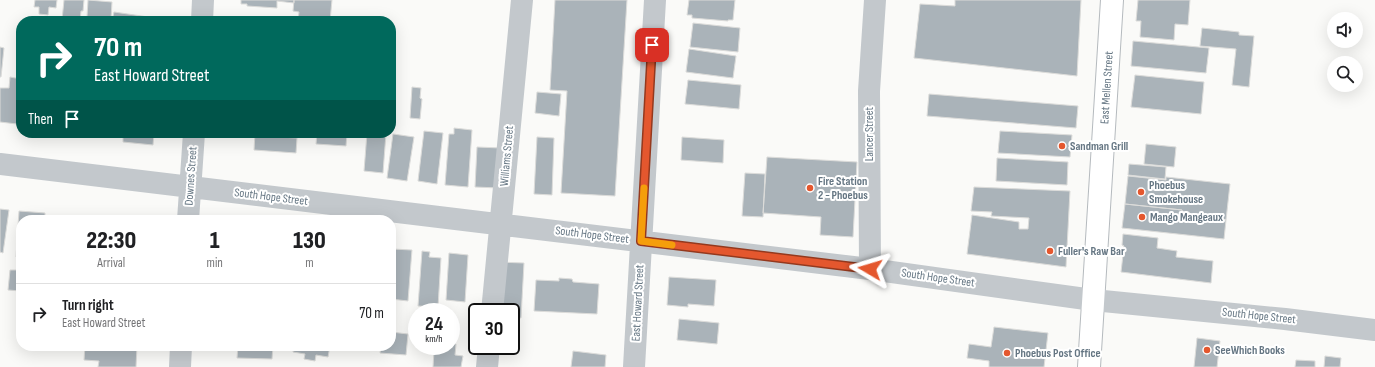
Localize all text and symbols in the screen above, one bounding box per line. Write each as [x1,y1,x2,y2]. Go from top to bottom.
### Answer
map controls [1327,12,1363,92]
button: sound [1327,12,1363,48]
pin [635,28,669,62]
text: 70 m [94,31,142,64]
icon: right [28,32,80,84]
icon: arrive [641,34,663,56]
street label: East Mellen Street [1097,50,1116,124]
button: search [1327,56,1363,92]
text: East Howard Street [94,65,209,86]
street label: Lancer Street [862,106,877,161]
icon: arrive [61,108,83,130]
text: Then [28,110,53,129]
street label: Williams Street [497,125,517,187]
place label: Sandman Grill [1070,139,1128,154]
marker: Sandman Grill [1057,141,1067,151]
street label: Downes Street [181,146,201,206]
place label: Fire Station 2 - Phoebus [818,174,868,203]
place label: Phoebus Smokehouse [1149,178,1203,207]
marker: Fire Station 2 - Phoebus [805,183,815,193]
street label: South Hope Street [233,185,309,209]
marker: Phoebus Smokehouse [1136,187,1146,197]
place label: Mango Mangeaux [1150,210,1223,225]
marker: Mango Mangeaux [1137,212,1147,222]
street label: South Hope Street [554,223,630,247]
text: 22:30 [86,226,136,255]
text: 1 [210,226,220,255]
text: 130 [293,226,326,255]
place label: Fuller's Raw Bar [1058,244,1125,259]
marker: Fuller's Raw Bar [1045,246,1055,256]
position arrow [849,248,891,290]
text: Arrival [97,255,125,271]
text: min [207,255,223,271]
text: m [305,255,314,271]
street label: East Howard Street [628,264,648,342]
street label: South Hope Street [900,265,976,291]
text: Turn right [62,296,114,315]
icon: right [28,303,50,325]
speed limit sign: 30 [468,303,520,355]
text: 70 m [359,304,384,323]
street label: South Hope Street [1221,305,1297,327]
text: 24 [425,312,443,336]
text: East Howard Street [62,315,145,331]
text: km/h [425,333,443,345]
place label: SeeWhich Books [1215,343,1285,358]
marker: SeeWhich Books [1202,345,1212,355]
place label: Phoebus Post Office [1015,346,1101,361]
marker: Phoebus Post Office [1002,348,1012,358]

